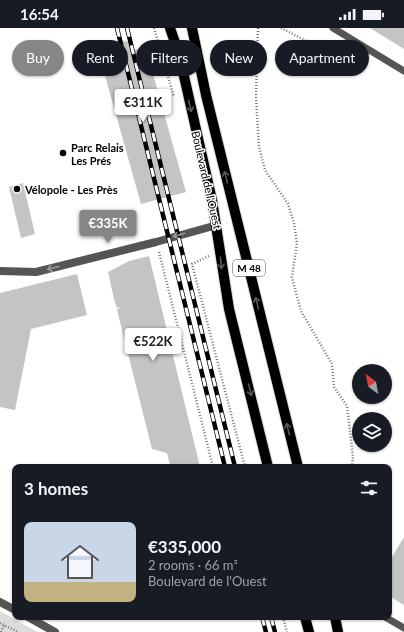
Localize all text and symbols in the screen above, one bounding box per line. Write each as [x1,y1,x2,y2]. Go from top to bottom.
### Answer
text: 16:54 [20,5,59,23]
chip: Buy [12,40,64,76]
chip: Rent [72,40,128,76]
chip: Filters [136,40,202,76]
chip: New [210,40,267,76]
chip: Apartment [275,40,369,76]
pin: €311K [115,89,171,123]
text: €311K [123,94,163,110]
one-way arrow [186,100,194,113]
street label: Boulevard de l'Ouest [189,130,225,230]
place label: Parc Relais Les Prés [71,141,124,167]
marker: Parc Relais Les Prés [58,148,68,158]
one-way arrow [222,170,229,183]
place label: Vélopole - Les Près [24,183,118,196]
marker: Vélopole - Les Près [12,184,22,194]
pin: €335K [80,210,136,244]
text: €335K [88,215,128,231]
one-way arrow [173,232,186,239]
one-way arrow [218,256,225,269]
road number: M 48 [233,260,265,276]
one-way arrow [47,265,60,272]
one-way arrow [253,297,261,310]
pin: €522K [125,328,181,362]
text: €522K [133,333,173,349]
north arrow [352,364,392,404]
map controls [352,364,392,452]
one-way arrow [246,383,254,396]
button: layers [352,412,392,452]
one-way arrow [284,423,292,436]
icon: filters [358,477,380,499]
text: 3 homes [24,478,88,499]
text: €335,000 [148,536,221,557]
icon: home [56,538,104,586]
text: 2 rooms · 66 m² [148,557,238,573]
text: Boulevard de l'Ouest [148,573,267,589]

